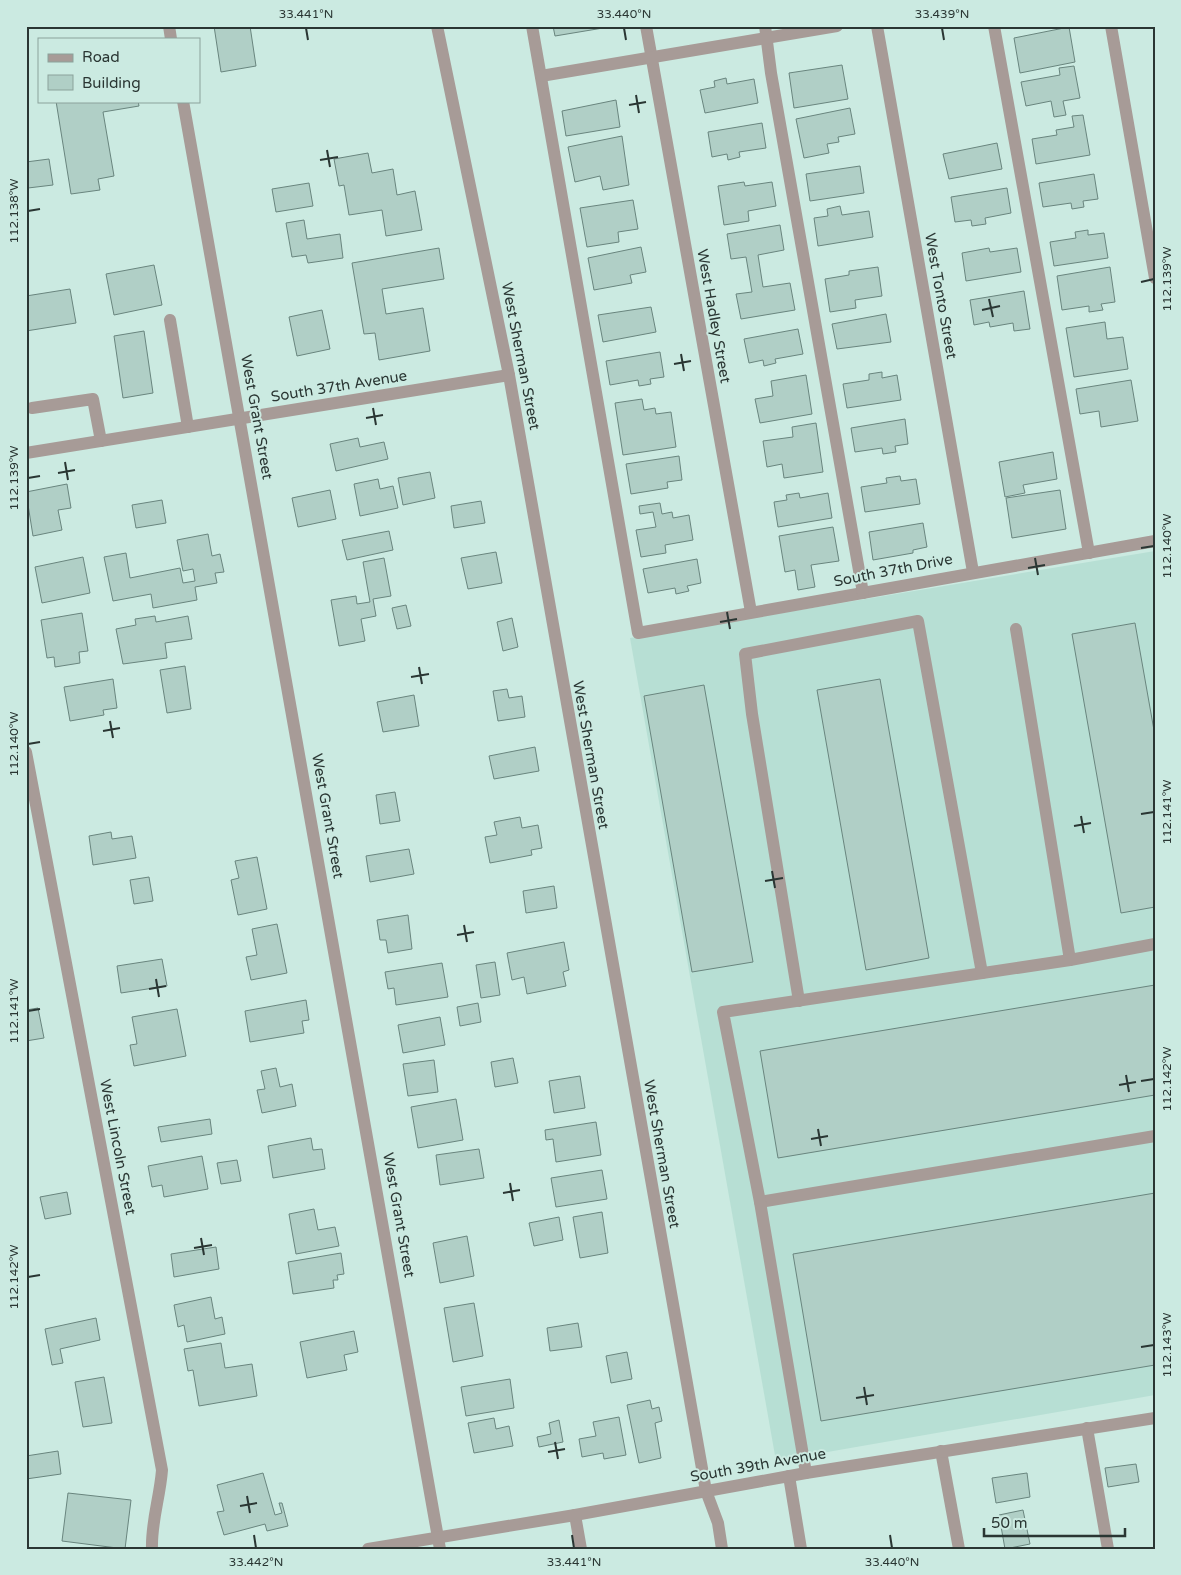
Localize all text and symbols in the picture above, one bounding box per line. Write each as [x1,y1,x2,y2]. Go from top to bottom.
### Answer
text: 33.441°N [279,7,333,21]
text: 33.440°N [597,7,651,21]
text: 33.439°N [915,7,969,21]
legend [38,38,200,102]
text: Road [82,48,120,66]
text: Building [82,74,141,92]
text: 112.138°W [7,178,21,244]
street label: West Tonto Street [921,232,961,361]
text: 112.139°W [1160,246,1174,312]
street label: West Hadley Street [693,247,735,385]
street label: West Sherman Street [498,280,544,432]
street label: West Grant Street [237,353,277,481]
street label: South 37th Avenue [270,366,408,406]
text: 112.139°W [7,445,21,511]
text: 112.140°W [1160,513,1174,579]
street label: South 37th Drive [832,550,954,590]
street label: West Sherman Street [569,679,613,831]
text: 112.140°W [7,711,21,777]
street label: West Grant Street [308,752,348,880]
text: 112.141°W [1160,779,1174,845]
text: 112.141°W [7,978,21,1044]
text: 112.142°W [1160,1046,1174,1112]
street label: West Lincoln Street [96,1078,140,1217]
street label: West Sherman Street [640,1078,684,1230]
street label: West Grant Street [379,1151,419,1279]
text: 112.142°W [7,1244,21,1310]
text: 112.143°W [1160,1312,1174,1378]
street label: South 39th Avenue [689,1444,827,1486]
scale bar [984,1505,1125,1537]
text: 50 m [991,1514,1028,1532]
text: 33.442°N [229,1555,283,1569]
text: 33.441°N [547,1555,601,1569]
text: 33.440°N [865,1555,919,1569]

